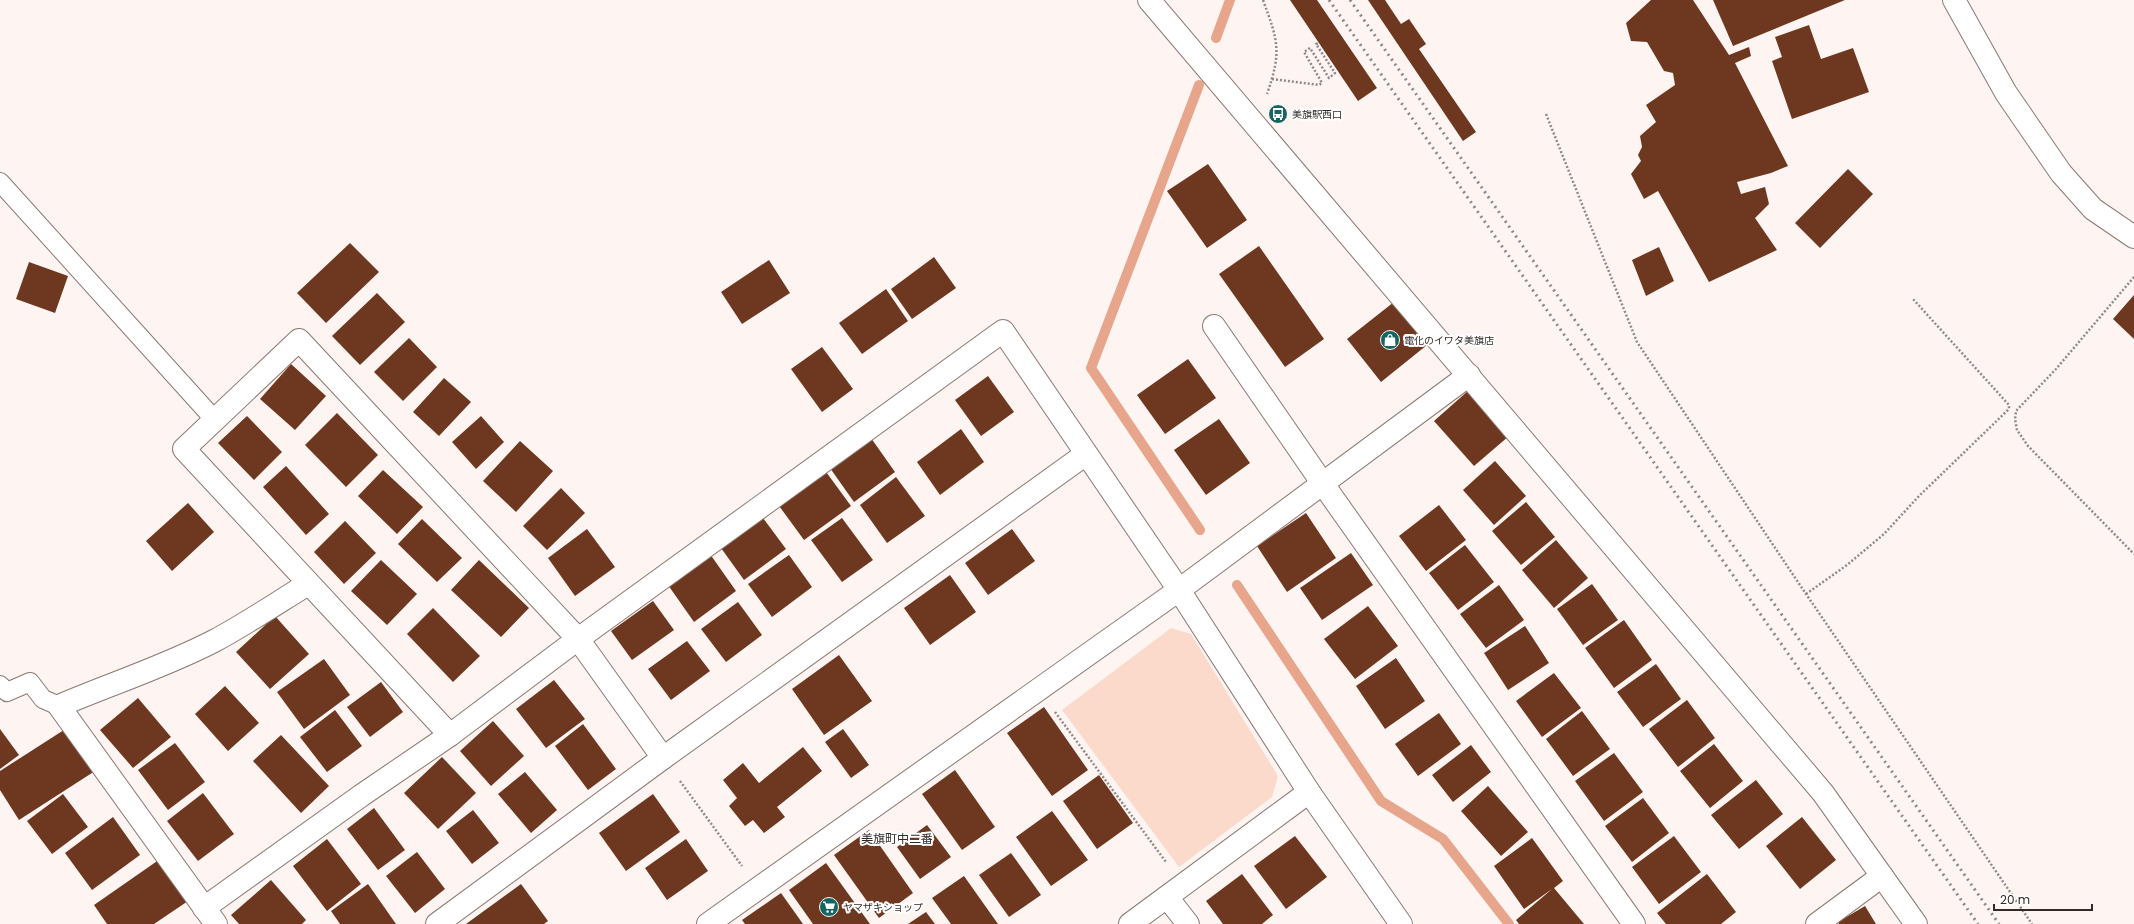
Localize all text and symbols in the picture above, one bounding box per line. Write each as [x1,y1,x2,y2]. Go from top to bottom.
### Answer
bus stop icon: 美旗駅西口 [1267,103,1289,125]
place label: 美旗駅西口 [1292,107,1342,122]
shop icon: 電化のイワタ美旗店 [1379,329,1401,351]
place label: 電化のイワタ美旗店 [1404,333,1494,348]
district label: 美旗町中二番 [861,830,933,847]
scale bar [1994,886,2092,912]
text: 20 m [2000,891,2030,908]
supermarket icon: ヤマザキショップ [818,896,840,918]
place label: ヤマザキショップ [843,900,923,915]

